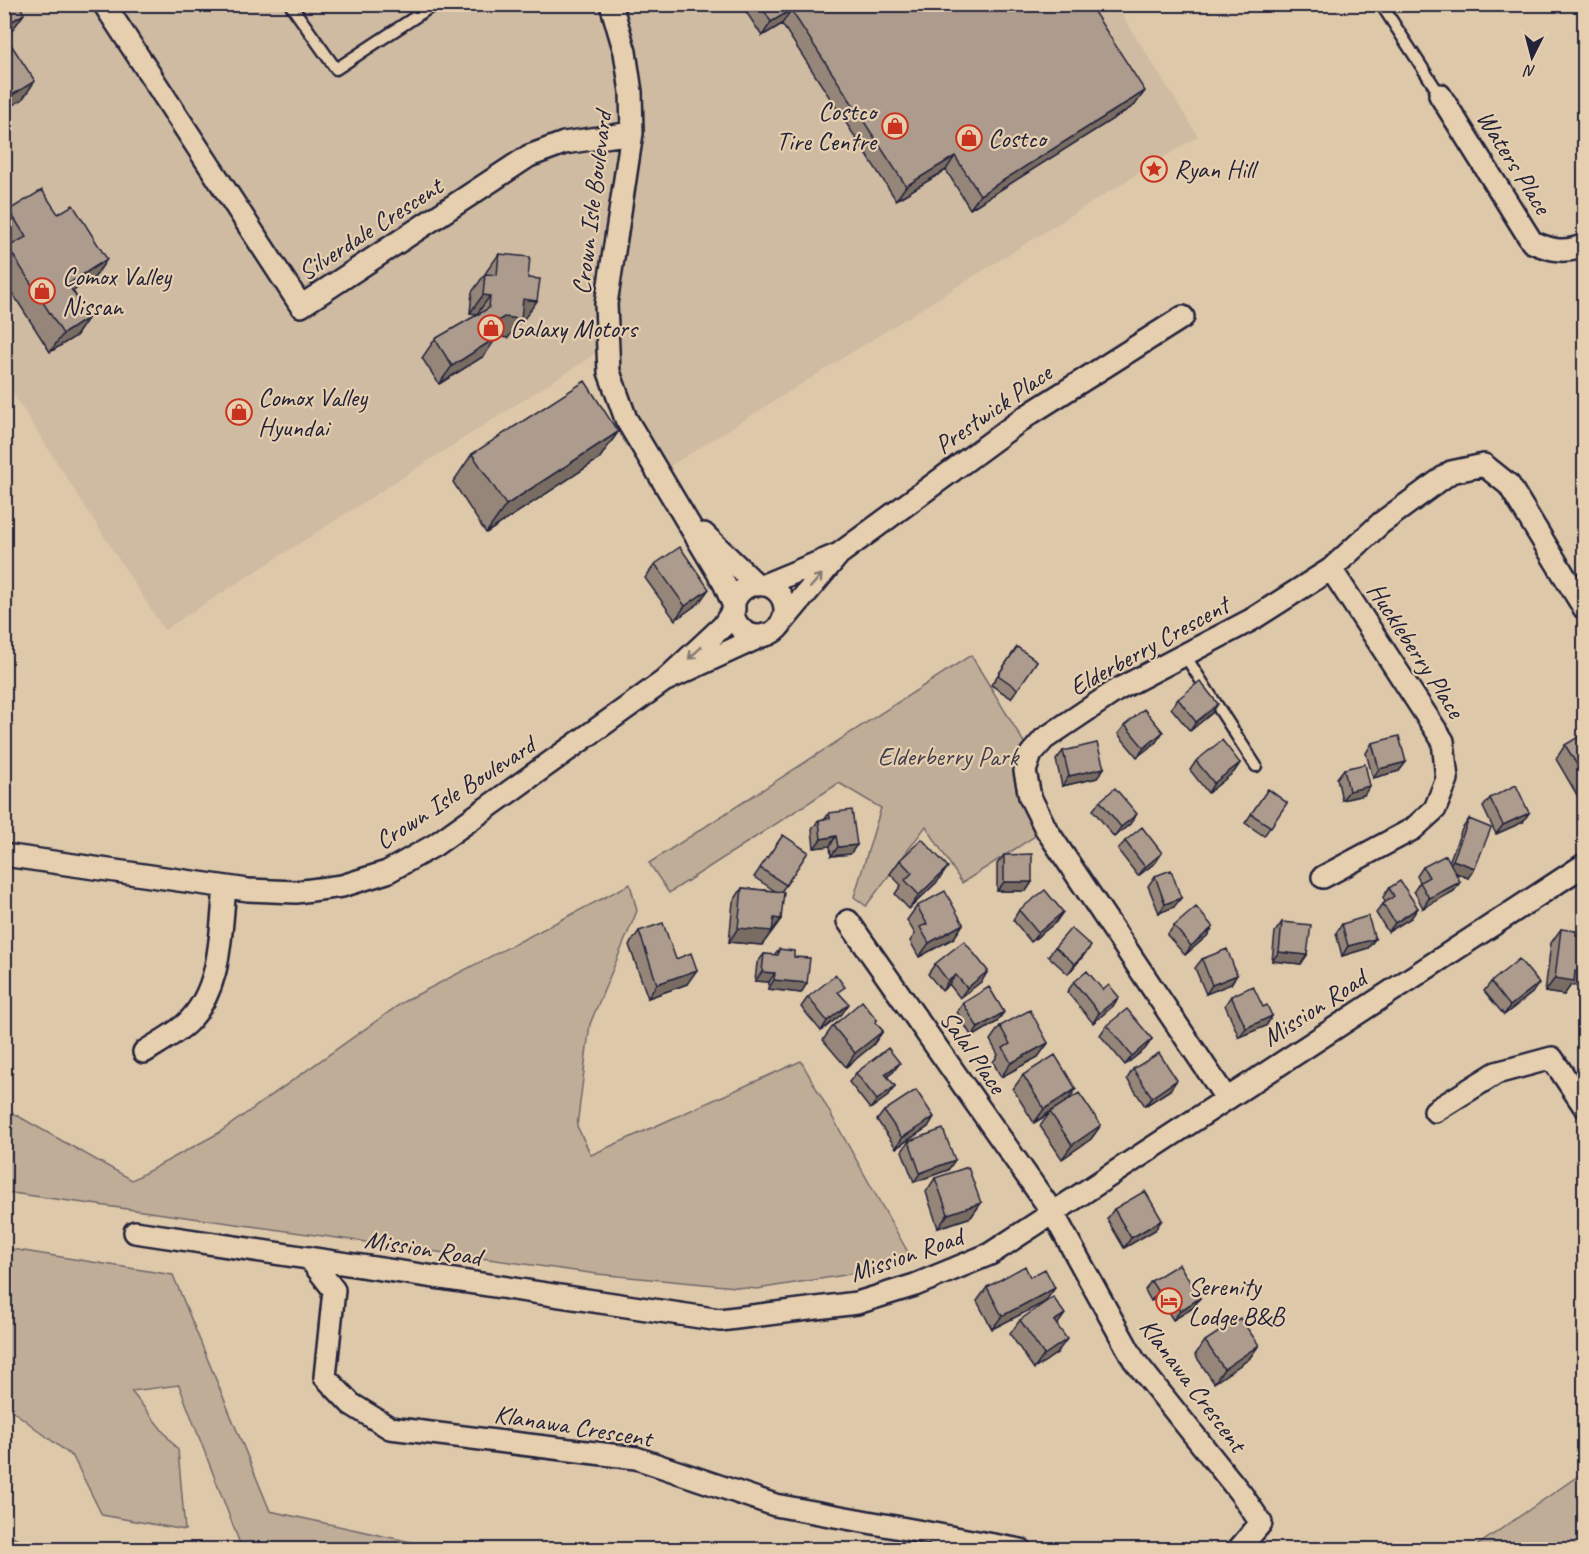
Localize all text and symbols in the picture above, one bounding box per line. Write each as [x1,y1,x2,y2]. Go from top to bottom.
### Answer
north arrow [1502,27,1562,87]
text: N [1521,60,1537,81]
place label: Costco Tire Centre [776,95,879,158]
street label: Waters Place [1469,104,1560,222]
street label: Crown Isle Boulevard [564,106,620,296]
shop icon: Costco Tire Centre [880,111,910,141]
place label: Costco [988,122,1049,155]
shop icon: Costco [954,123,984,153]
place label: Ryan Hill [1174,153,1259,186]
place icon: Ryan Hill [1139,154,1169,184]
street label: Silverdale Crescent [292,169,450,288]
place label: Comox Valley Nissan [62,260,173,323]
shop icon: Comox Valley Nissan [27,276,57,306]
place label: Galaxy Motors [510,312,639,345]
shop icon: Galaxy Motors [476,313,506,343]
street label: Prestwick Place [928,355,1060,461]
place label: Comox Valley Hyundai [258,381,369,444]
shop icon: Comox Valley Hyundai [224,397,254,427]
one-way arrow [809,573,822,589]
street label: Huckleberry Place [1360,576,1473,725]
street label: Elderberry Crescent [1064,587,1237,703]
one-way arrow [688,645,703,660]
street label: Crown Isle Boulevard [369,727,544,857]
park label: Elderberry Park [878,740,1021,773]
street label: Mission Road [1256,960,1375,1054]
street label: Salal Place [932,1004,1015,1102]
street label: Mission Road [845,1219,970,1290]
street label: Mission Road [363,1223,487,1274]
place label: Serenity Lodge B&B [1188,1270,1285,1333]
hotel icon: Serenity Lodge B&B [1154,1286,1184,1316]
street label: Klanawa Crescent [1132,1312,1255,1460]
street label: Klanawa Crescent [492,1397,656,1455]

